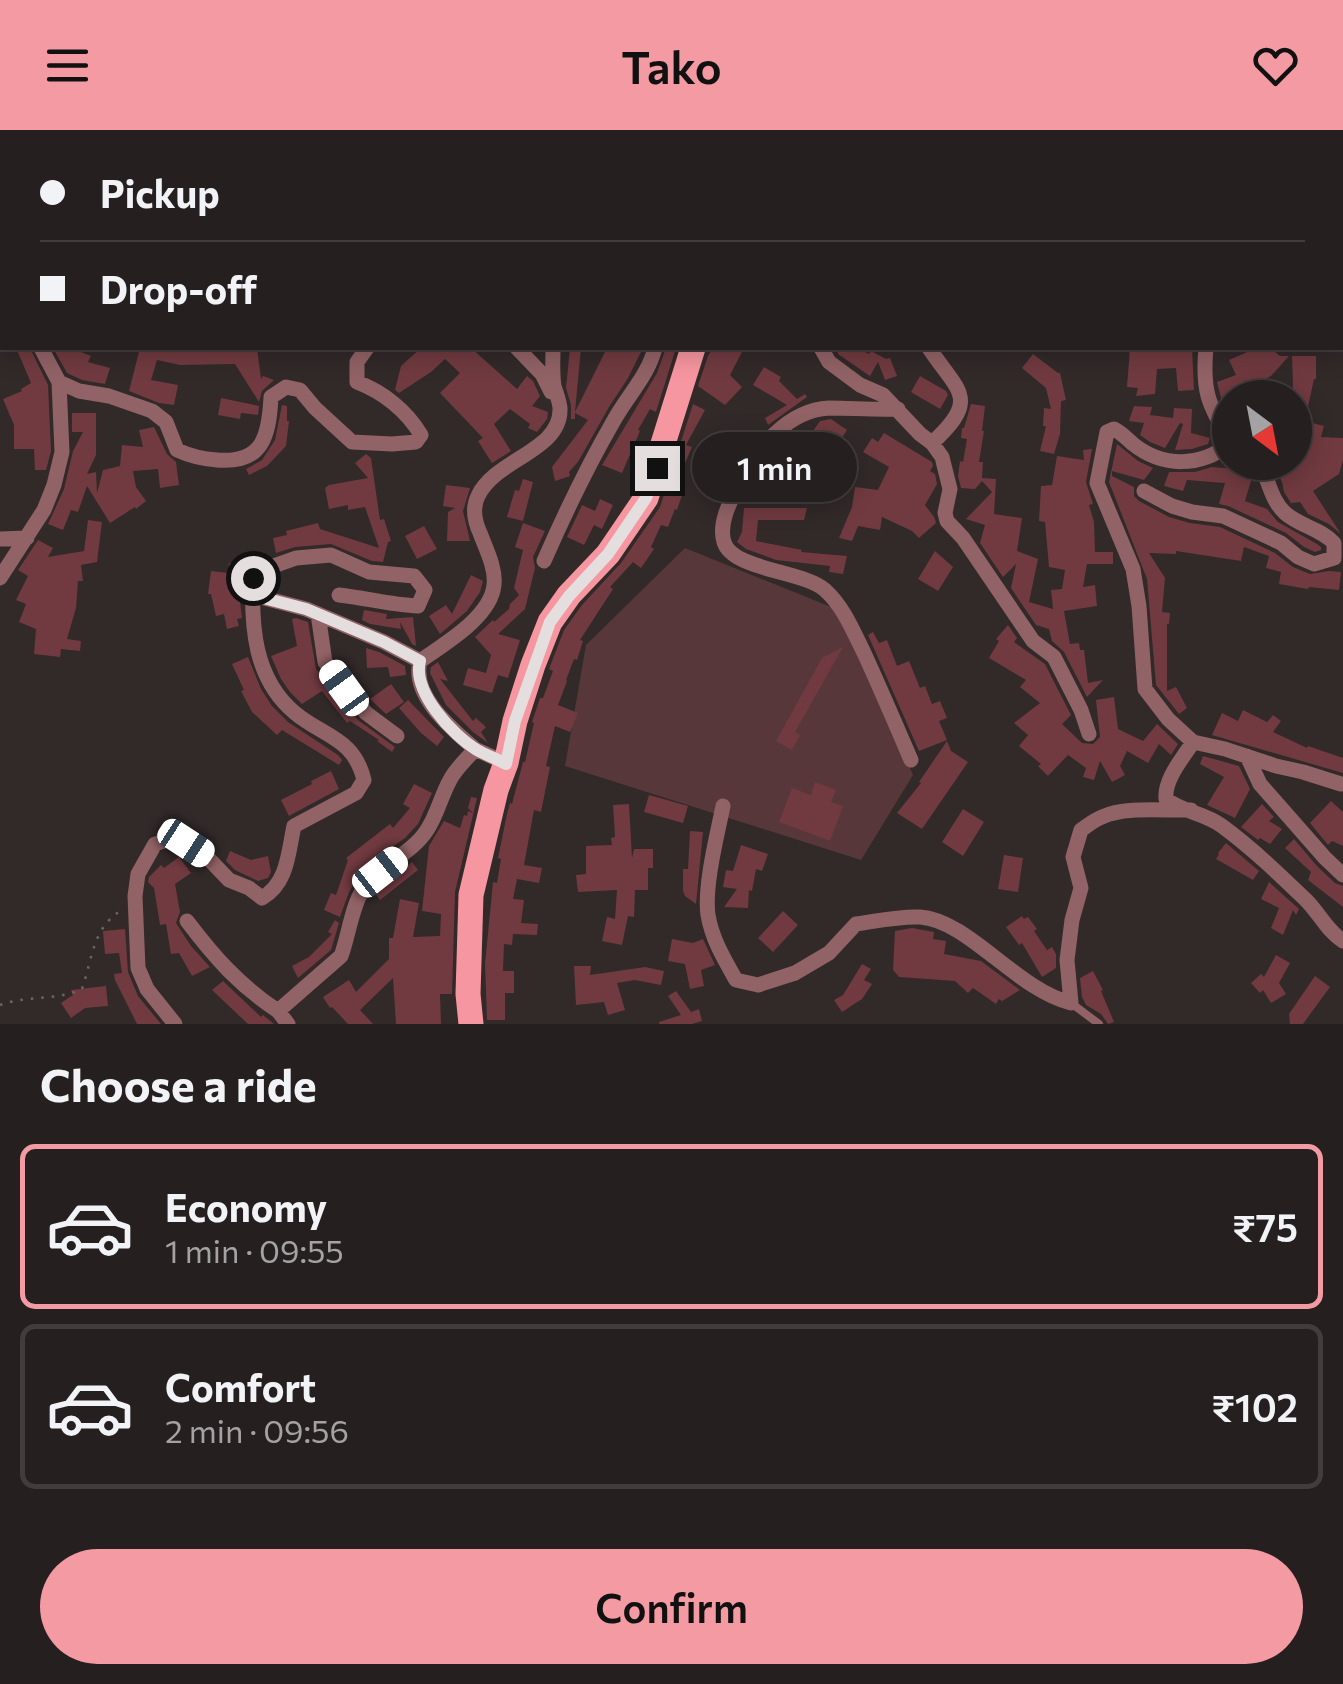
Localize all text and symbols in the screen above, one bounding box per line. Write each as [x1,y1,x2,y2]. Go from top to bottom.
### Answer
icon: menu [40,38,95,93]
text: Tako [621,38,722,93]
icon: heart [1248,38,1303,93]
text: Pickup [100,169,220,216]
text: Drop-off [100,265,257,312]
north arrow [1212,380,1312,480]
map controls [1212,380,1312,480]
callout: 1 min [692,433,857,503]
route end [635,446,680,491]
text: 1 min [737,447,812,487]
route start [231,556,276,601]
car [314,655,374,721]
car [153,814,219,872]
car [347,842,413,902]
text: Choose a ride [40,1056,317,1111]
icon: car [45,1182,135,1272]
text: Economy [165,1183,327,1230]
text: ₹75 [1232,1203,1298,1250]
text: 1 min · 09:55 [165,1230,344,1270]
icon: car [45,1362,135,1452]
text: Comfort [165,1363,316,1410]
text: ₹102 [1212,1383,1298,1430]
text: 2 min · 09:56 [165,1410,349,1450]
button: Confirm [40,1549,1303,1664]

